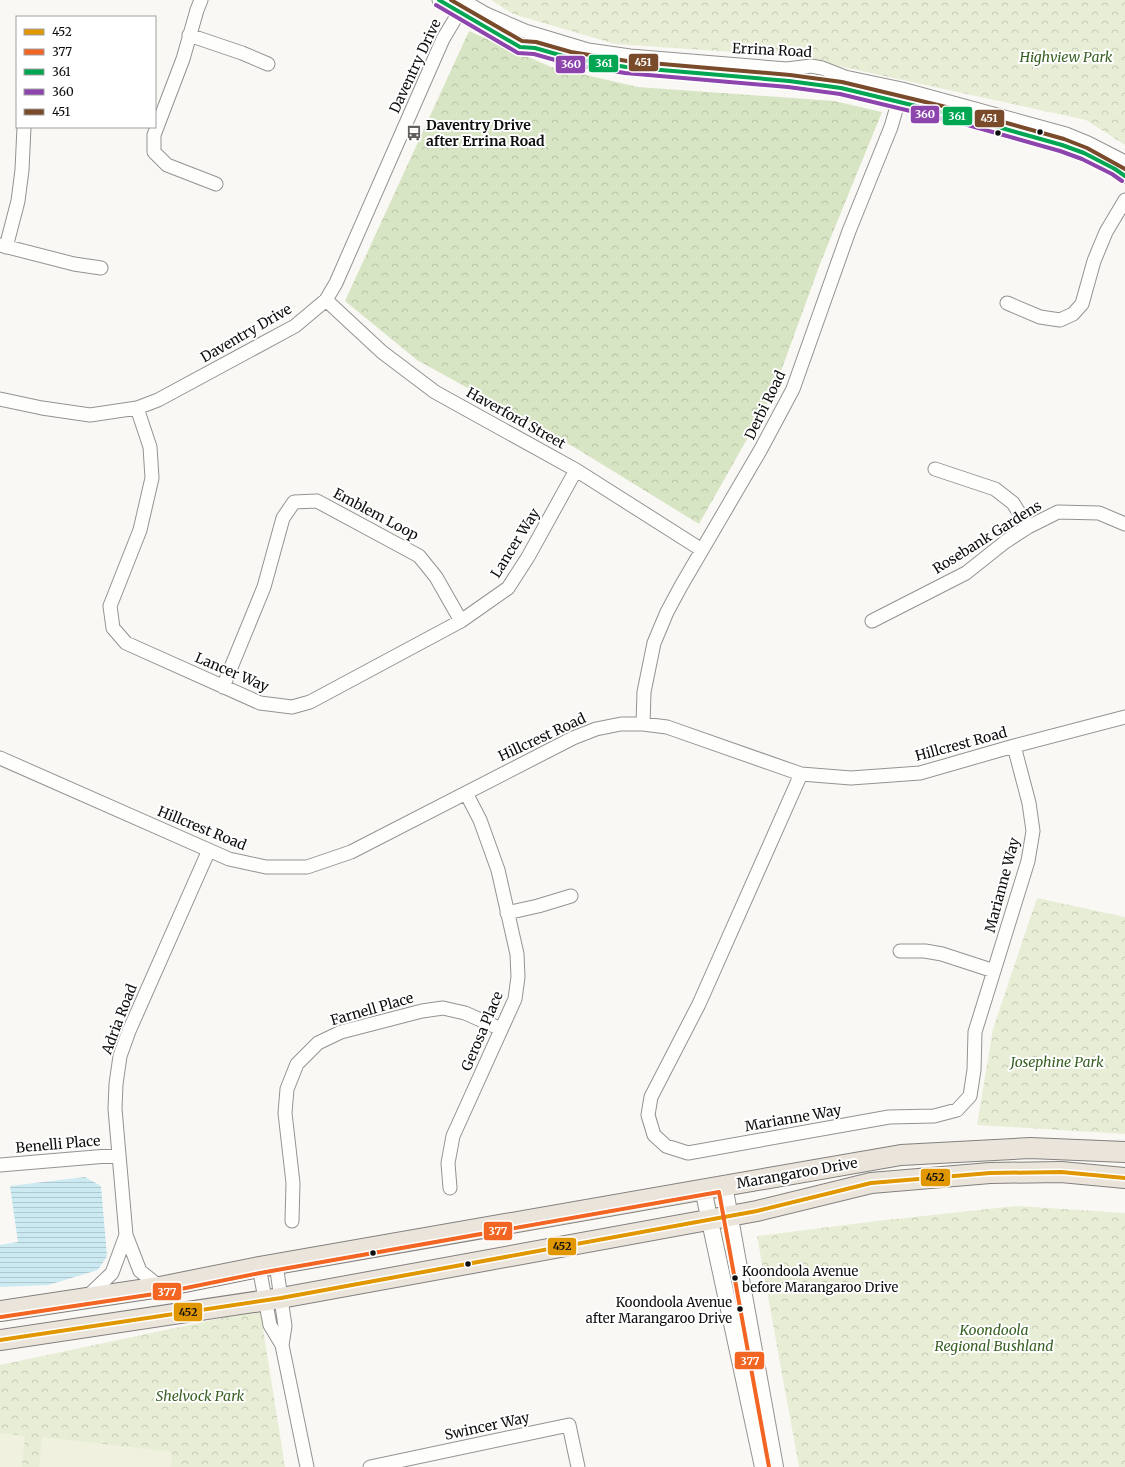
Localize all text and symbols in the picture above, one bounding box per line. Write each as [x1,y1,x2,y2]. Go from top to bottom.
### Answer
legend [16,16,156,128]
street label: Daventry Drive [385,16,445,116]
text: 452 [52,24,72,39]
street label: Errina Road [731,39,813,61]
text: 377 [52,44,72,59]
park label: Highview Park [1019,48,1113,66]
line badge: 451 [628,53,659,72]
line badge: 361 [588,54,619,73]
line badge: 360 [555,55,586,74]
text: 451 [634,55,652,69]
text: 361 [595,56,613,70]
text: 360 [561,57,581,71]
text: 361 [52,64,71,79]
text: 360 [52,84,74,99]
text: 451 [52,104,71,119]
line badge: 360 [910,105,940,124]
line badge: 361 [942,106,973,126]
text: 360 [915,107,935,121]
text: 361 [948,109,966,123]
line badge: 451 [974,109,1005,128]
text: 451 [980,111,998,125]
place label: Daventry Drive after Errina Road [426,116,545,150]
bus stop icon: Daventry Drive after Errina Road [405,124,423,142]
unlabelled marker [1035,127,1045,137]
unlabelled marker [993,128,1003,138]
street label: Daventry Drive [197,300,295,366]
street label: Derbi Road [741,367,790,442]
street label: Haverford Street [463,383,569,453]
street label: Emblem Loop [330,484,422,544]
street label: Rosebank Gardens [929,496,1045,578]
street label: Lancer Way [487,504,544,581]
street label: Lancer Way [192,648,272,696]
street label: Hillcrest Road [495,709,589,765]
street label: Hillcrest Road [913,723,1009,765]
street label: Hillcrest Road [155,802,250,854]
street label: Marianne Way [981,835,1024,935]
street label: Adria Road [97,981,141,1058]
street label: Gerosa Place [457,988,507,1074]
street label: Farnell Place [329,989,415,1029]
park label: Josephine Park [1008,1053,1104,1071]
street label: Marianne Way [743,1101,844,1135]
street label: Benelli Place [15,1131,101,1157]
street label: Marangaroo Drive [735,1154,859,1192]
line badge: 452 [920,1168,951,1187]
text: 452 [926,1170,945,1184]
line badge: 377 [483,1221,513,1241]
text: 377 [489,1224,508,1238]
line badge: 452 [547,1237,577,1256]
text: 452 [553,1239,572,1253]
unlabelled marker [368,1248,378,1258]
unlabelled marker [463,1259,473,1269]
place label: Koondoola Avenue before Marangaroo Drive [741,1263,898,1296]
marker: Koondoola Avenue before Marangaroo Drive [730,1273,740,1283]
line badge: 377 [152,1282,182,1301]
text: 377 [158,1285,177,1299]
place label: Koondoola Avenue after Marangaroo Drive [586,1294,732,1327]
line badge: 452 [173,1302,203,1322]
marker: Koondoola Avenue after Marangaroo Drive [735,1304,745,1314]
text: 452 [179,1305,198,1319]
park label: Koondoola Regional Bushland [934,1321,1054,1355]
line badge: 377 [734,1351,765,1370]
text: 377 [741,1354,760,1368]
park label: Shelvock Park [156,1387,245,1405]
street label: Swincer Way [443,1408,532,1444]

